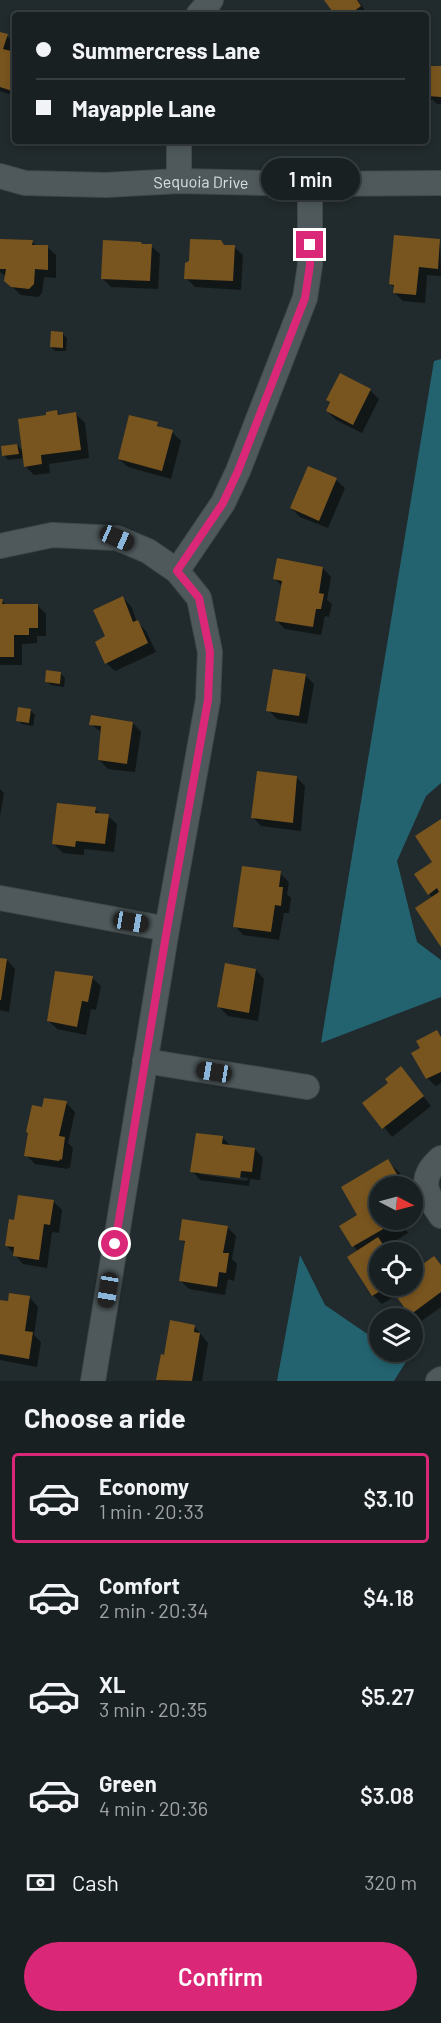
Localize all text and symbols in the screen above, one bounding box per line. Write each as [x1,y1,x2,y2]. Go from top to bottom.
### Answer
text: Summercress Lane [72,37,260,63]
text: Mayapple Lane [72,95,216,121]
callout: 1 min [260,158,360,200]
text: 1 min [289,167,332,191]
street label: Sequoia Drive [153,171,249,192]
route end [296,231,323,258]
car [97,522,137,554]
car [112,910,150,934]
car [195,1060,233,1084]
north arrow [369,1176,423,1230]
map controls [369,1176,423,1362]
route start [101,1230,128,1257]
button: locate [369,1242,423,1296]
car [96,1271,120,1309]
button: layers [369,1308,423,1362]
text: Choose a ride [24,1401,186,1433]
icon: car [27,1471,81,1525]
text: Economy [99,1473,189,1499]
text: $3.10 [364,1485,414,1511]
text: 1 min · 20:33 [99,1499,204,1523]
icon: car [27,1570,81,1624]
text: Comfort [99,1572,180,1598]
text: $4.18 [363,1584,414,1610]
text: 2 min · 20:34 [99,1598,208,1622]
icon: car [27,1669,81,1723]
text: XL [99,1671,125,1697]
text: $5.27 [361,1683,414,1709]
text: 3 min · 20:35 [99,1697,207,1721]
icon: car [27,1768,81,1822]
text: Green [99,1770,157,1796]
text: $3.08 [360,1782,414,1808]
text: 4 min · 20:36 [99,1796,208,1820]
icon: cash [24,1866,57,1899]
text: Cash [72,1869,119,1895]
text: 320 m [364,1870,417,1894]
button: Confirm [24,1942,417,2011]

